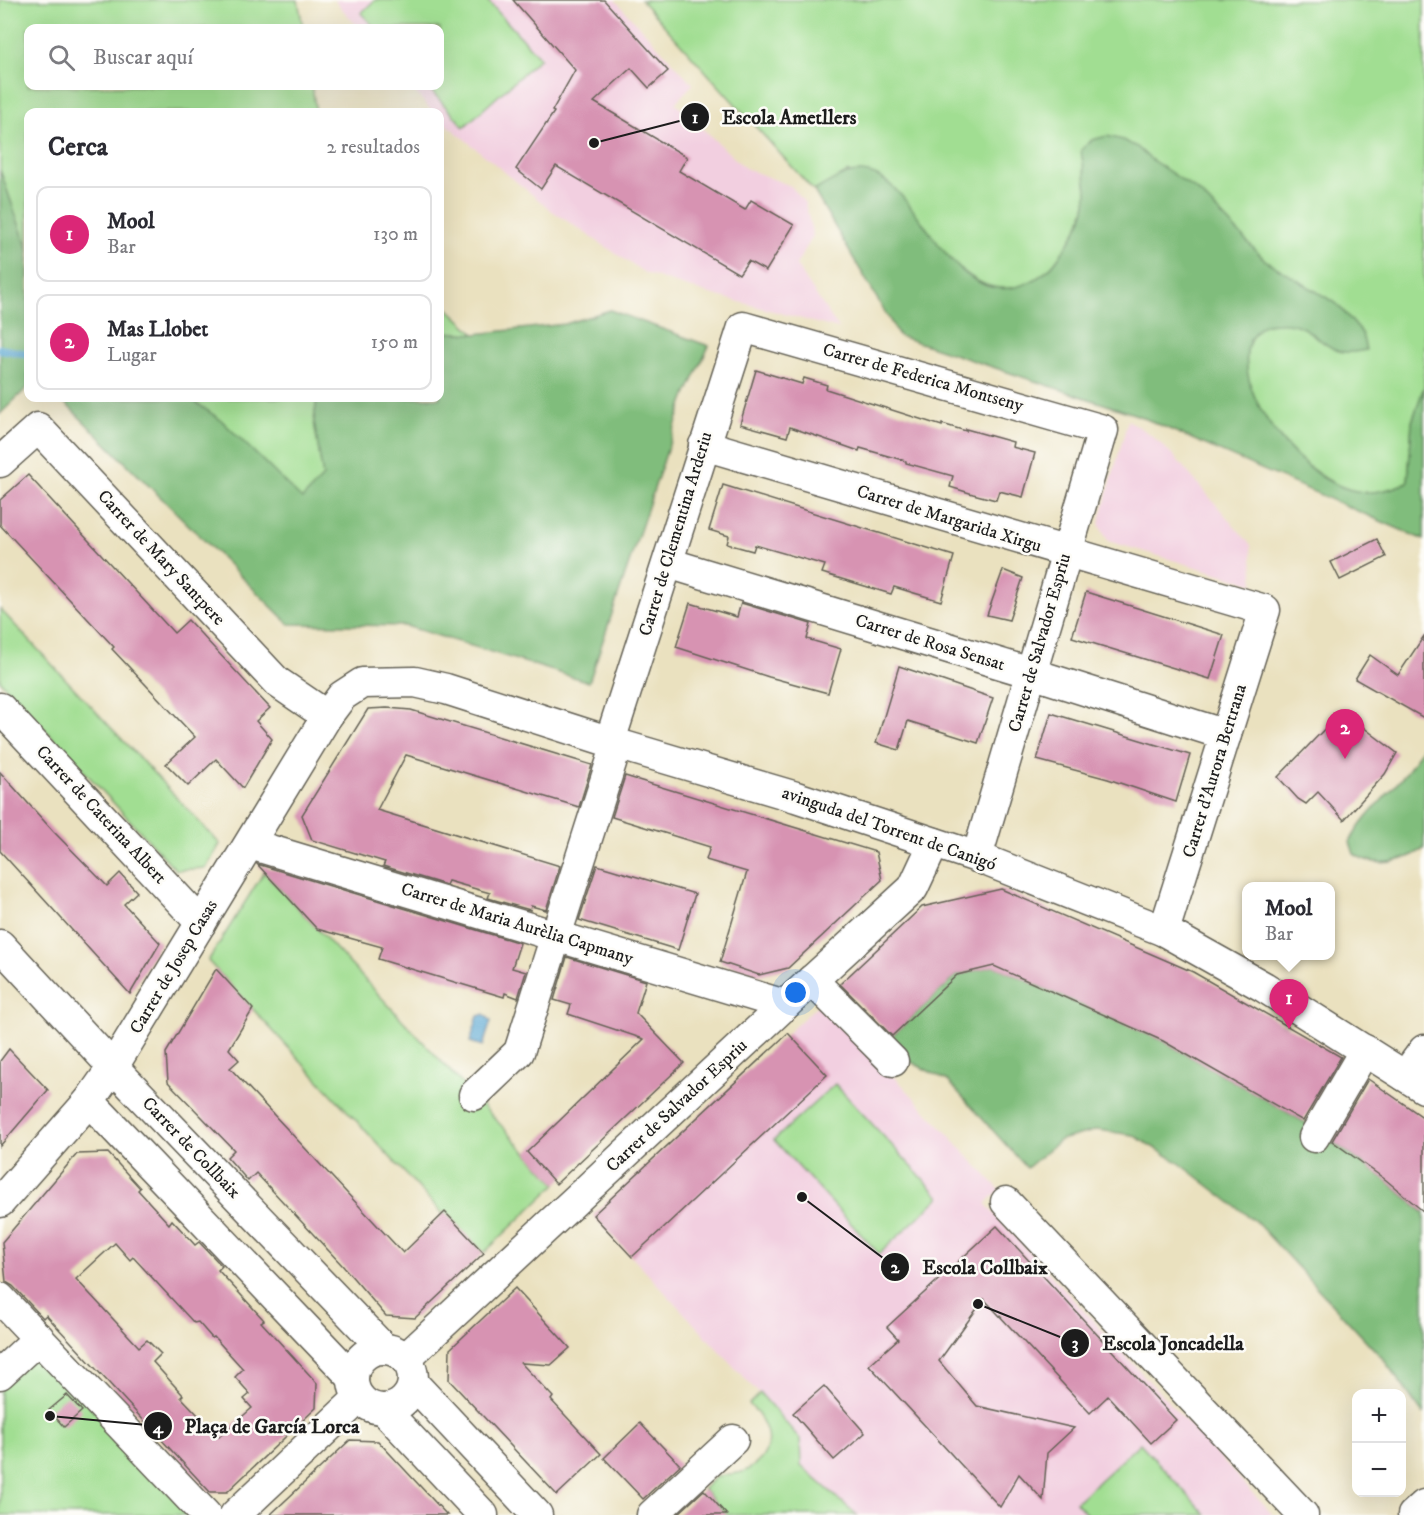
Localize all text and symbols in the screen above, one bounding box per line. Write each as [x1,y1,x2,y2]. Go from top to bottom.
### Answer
search box [24,24,444,90]
icon: search [45,41,78,74]
text: Buscar aquí [93,44,193,71]
callout: Escola Ametllers [680,98,868,136]
text: Escola Ametllers [722,106,857,131]
text: 1 [692,107,699,129]
text: Cerca [48,131,108,164]
text: 2 resultados [327,135,420,160]
text: Mool [107,208,155,235]
text: 1 [66,222,73,247]
text: 130 m [373,222,418,247]
text: Bar [107,235,136,260]
text: Mas Llobet [107,316,208,343]
text: 2 [65,330,74,355]
text: 150 m [371,330,418,355]
street label: Carrer de Federica Montseny [820,339,1026,417]
text: Lugar [107,343,157,368]
street label: Carrer de Clementina Arderiu [634,429,718,639]
street label: Carrer de Margarida Xirgu [854,480,1044,558]
street label: Carrer de Mary Santpere [92,486,230,630]
street label: Carrer de Salvador Espriu [1004,551,1076,735]
street label: Carrer de Rosa Sensat [853,610,1008,676]
street label: Carrer d'Aurora Bertrana [1178,681,1252,861]
pin: 2 [1326,710,1364,759]
street label: Carrer de Caterina Albert [31,741,171,889]
street label: avinguda del Torrent de Canigó [779,782,999,876]
street label: Carrer de Maria Aurèlia Capmany [398,878,636,970]
popup [1242,882,1335,960]
text: Mool [1265,895,1312,922]
street label: Carrer de Josep Casas [125,896,223,1038]
text: Bar [1265,922,1293,947]
your location [781,978,810,1007]
pin: 1 [1270,980,1308,1029]
street label: Carrer de Salvador Espriu [602,1035,752,1177]
street label: Carrer de Collbaix [137,1093,245,1203]
callout: Escola Collbaix [880,1248,1060,1286]
text: Escola Collbaix [922,1256,1048,1281]
text: 2 [891,1257,901,1279]
callout: Escola Joncadella [1060,1324,1255,1362]
text: Escola Joncadella [1102,1332,1244,1357]
text: 3 [1072,1333,1079,1355]
map controls [1352,1389,1406,1497]
button: + [1352,1389,1406,1443]
callout: Plaça de García Lorca [143,1407,372,1445]
text: Plaça de García Lorca [185,1415,360,1440]
text: 4 [152,1417,164,1439]
button: − [1352,1443,1406,1497]

